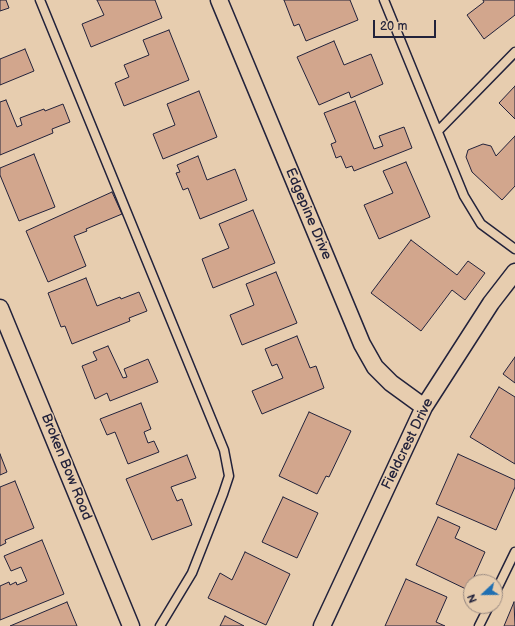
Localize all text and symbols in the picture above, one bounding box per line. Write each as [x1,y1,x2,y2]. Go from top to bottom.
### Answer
scale bar [375,12,438,38]
text: 20 m [380,19,407,34]
street label: Edgepine Drive [281,166,335,262]
street label: Fieldcrest Drive [379,396,437,492]
street label: Broken Bow Road [37,411,95,523]
north arrow [463,574,503,614]
text: N [465,592,480,605]

